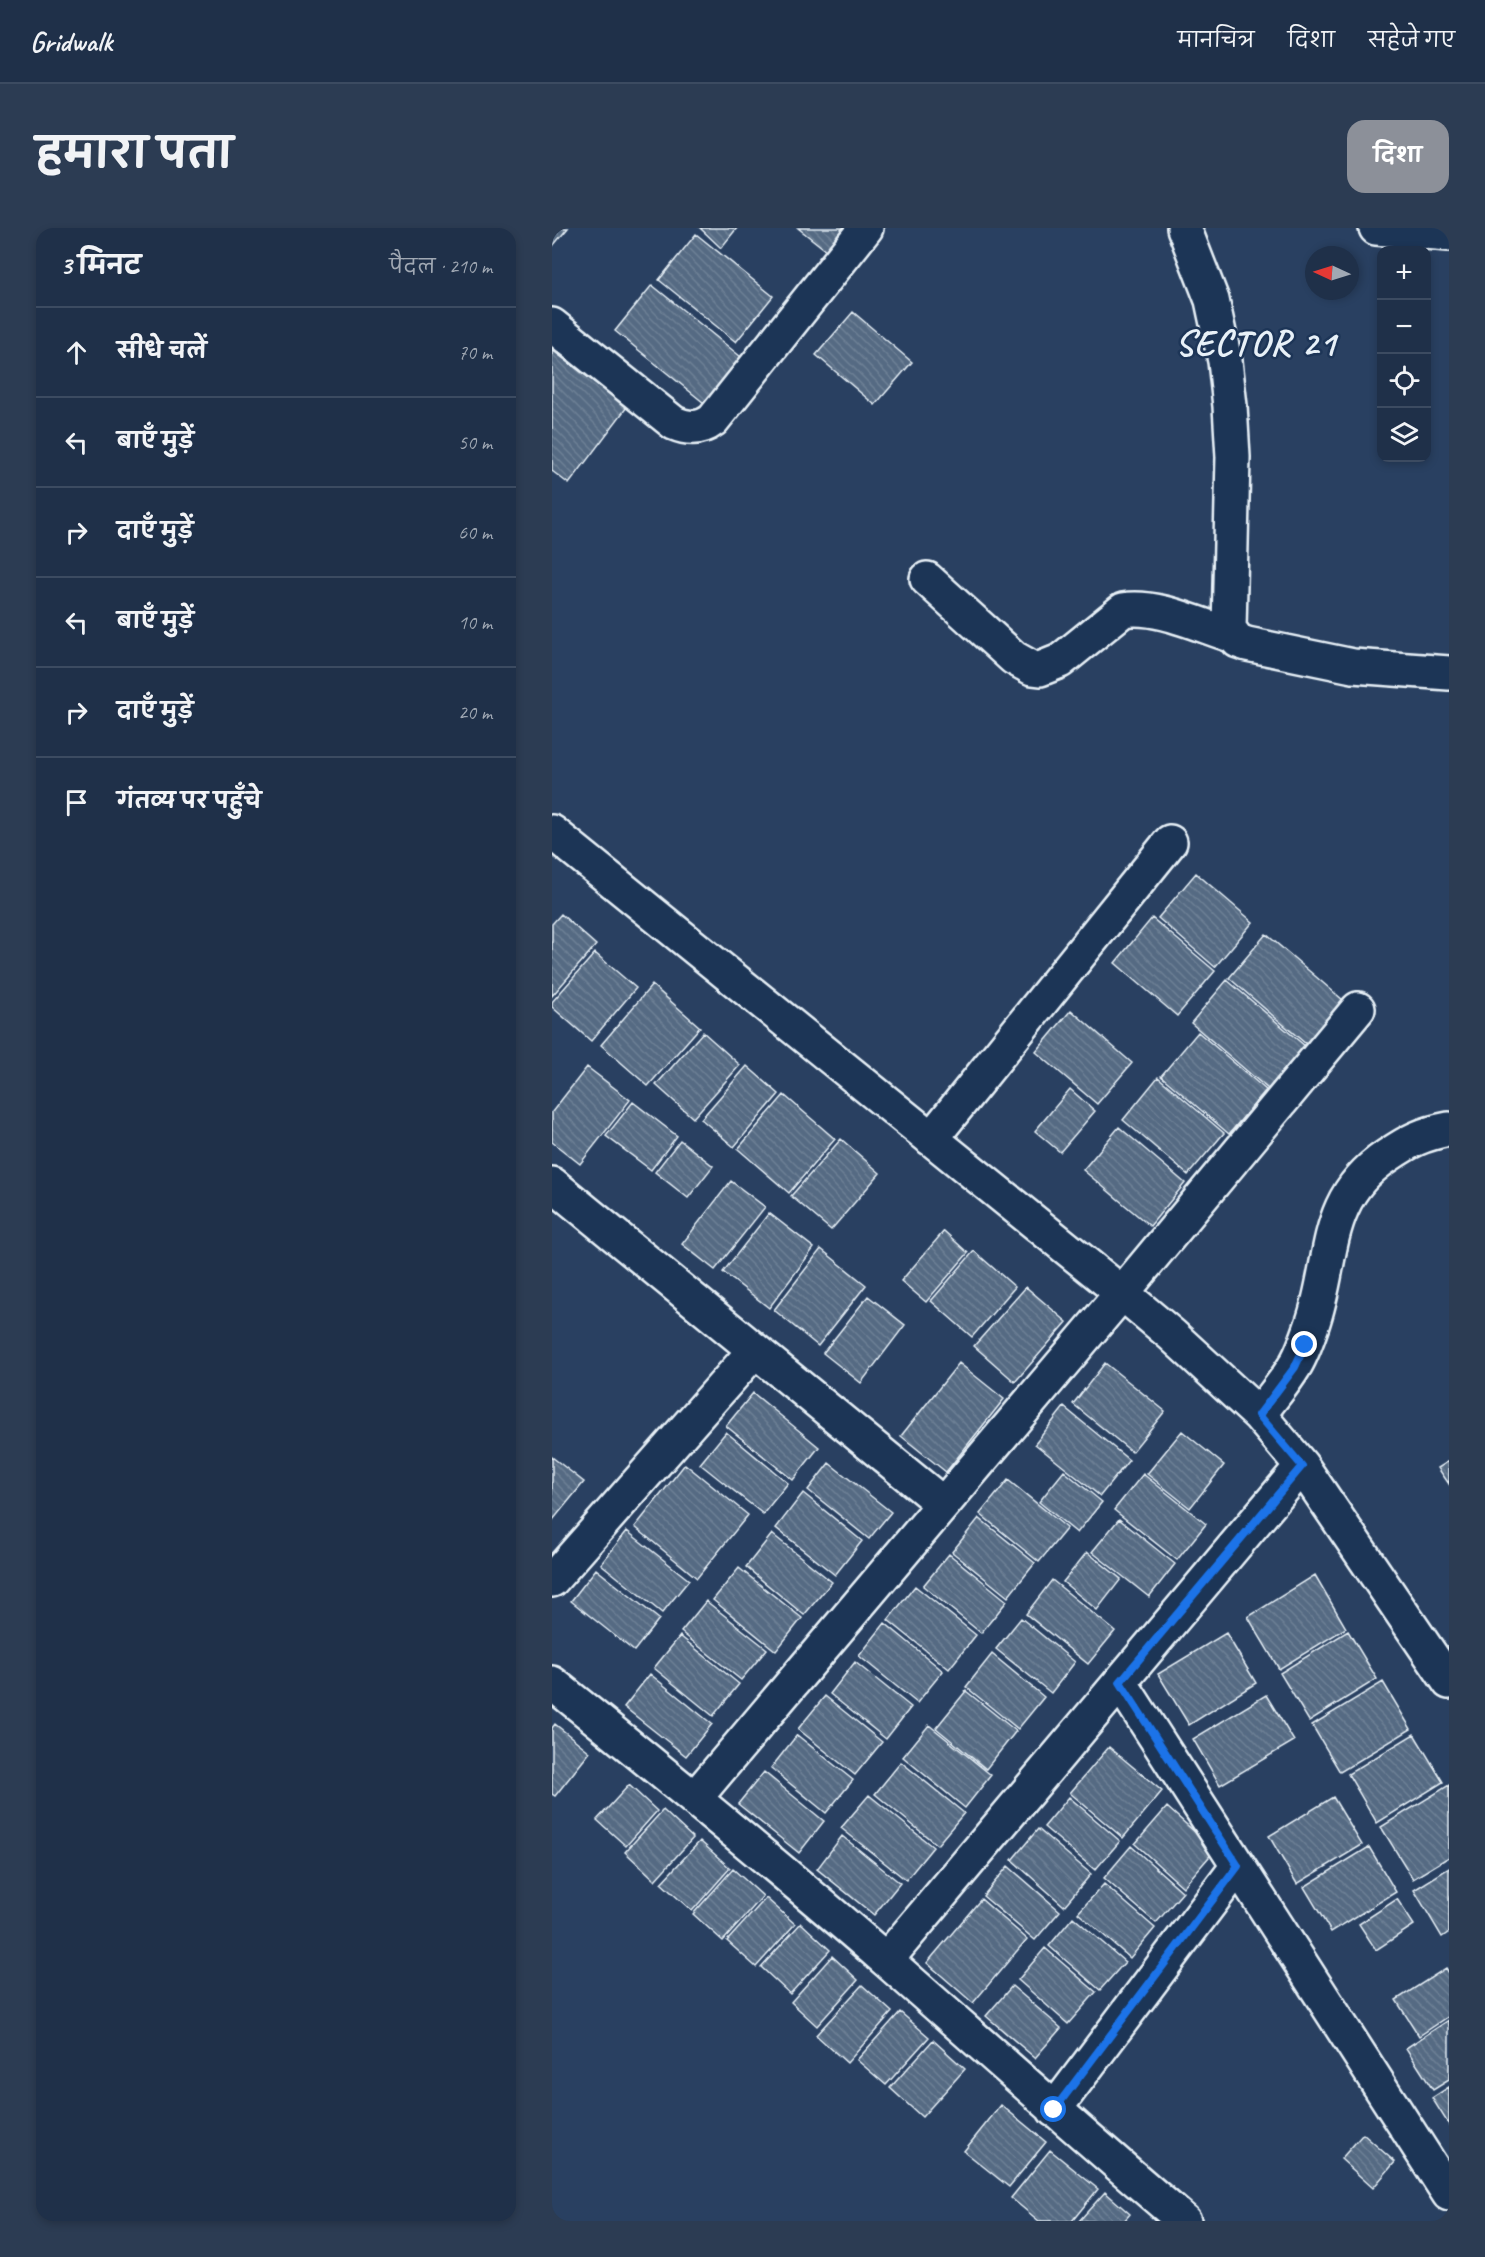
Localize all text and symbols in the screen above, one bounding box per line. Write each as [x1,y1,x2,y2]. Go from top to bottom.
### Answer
text: Gridwalk [30,24,112,59]
text: मानचित्र [1177,27,1254,53]
text: दिशा [1287,27,1335,53]
text: सहेजे गए [1368,27,1455,53]
button: दिशा [1347,120,1449,193]
text: हमारा पता [36,127,233,180]
north arrow [1305,246,1359,300]
map controls [1377,246,1431,462]
button: + [1377,246,1431,300]
text: 3 मिनट [60,249,141,282]
text: पैदल · 210 m [389,254,492,279]
button: − [1377,300,1431,354]
district label: SECTOR 21 [1175,320,1339,366]
icon: ahead [60,336,93,369]
text: सीधे चलें [117,337,207,365]
text: 70 m [458,340,492,365]
button: locate [1377,354,1431,408]
button: layers [1377,408,1431,462]
icon: left [60,426,93,459]
text: बाएँ मुड़ें [117,427,194,455]
text: 50 m [458,430,492,455]
icon: right [60,516,93,549]
text: दाएँ मुड़ें [117,517,193,545]
text: 60 m [458,520,492,545]
icon: left [60,606,93,639]
text: बाएँ मुड़ें [117,607,194,635]
text: 10 m [458,610,492,635]
icon: right [60,696,93,729]
text: दाएँ मुड़ें [117,697,193,725]
text: 20 m [458,700,492,725]
icon: arrive [60,786,93,819]
text: गंतव्य पर पहुँचे [117,787,261,815]
route end [1291,1331,1317,1357]
route start [1040,2096,1066,2122]

